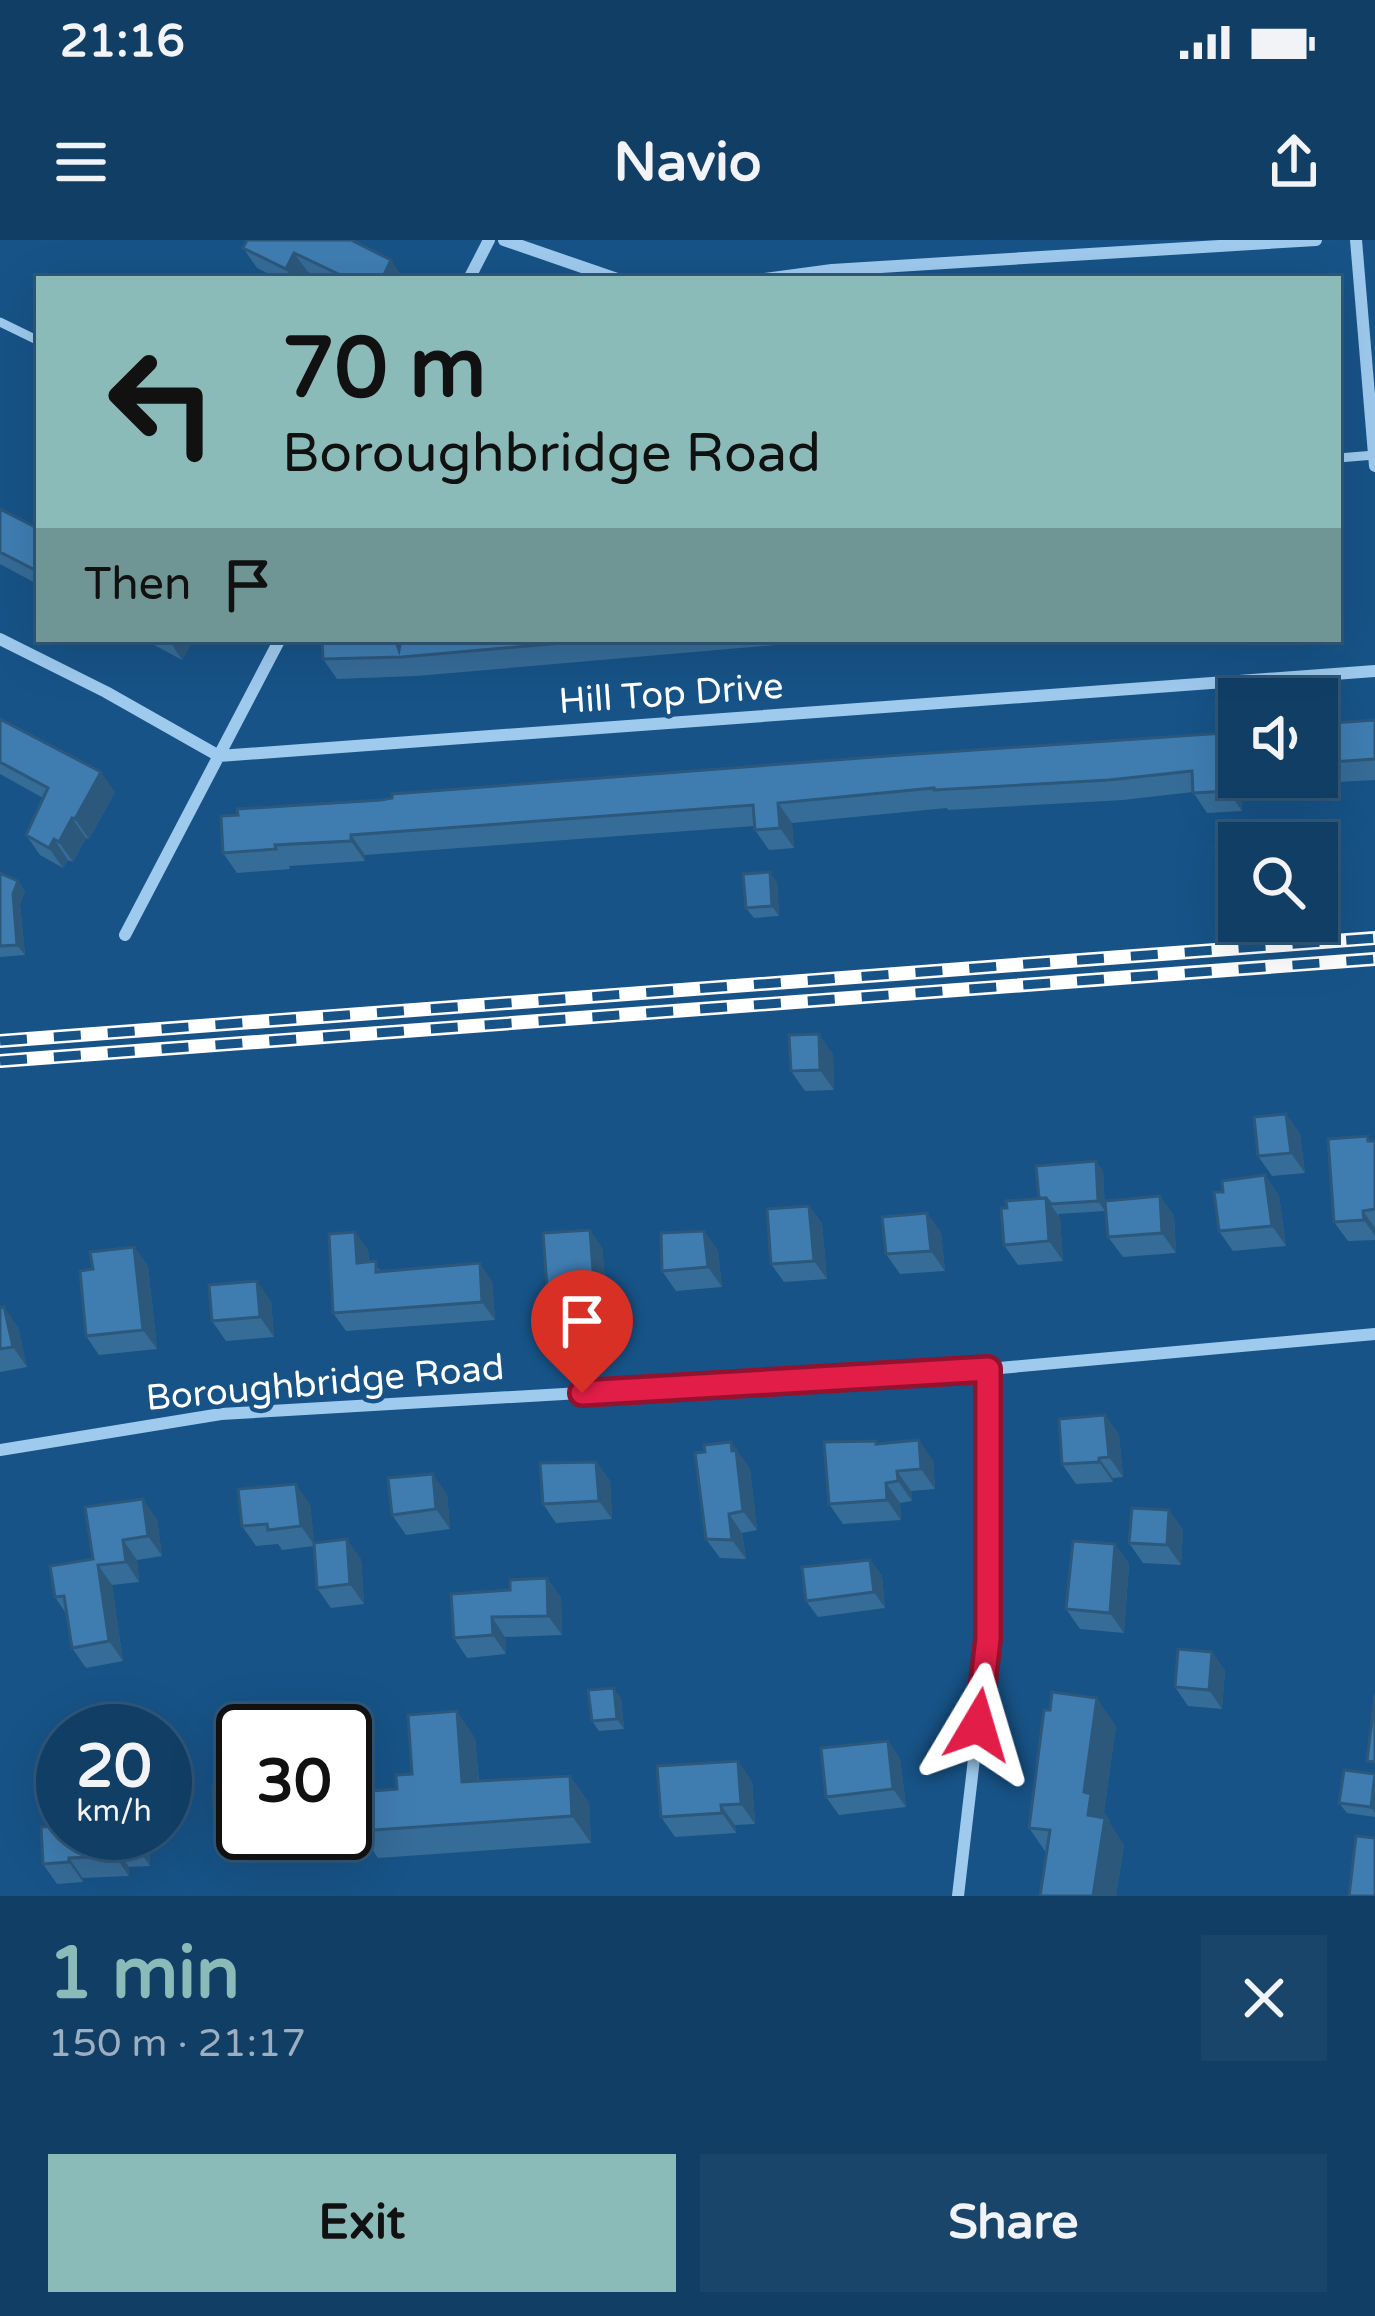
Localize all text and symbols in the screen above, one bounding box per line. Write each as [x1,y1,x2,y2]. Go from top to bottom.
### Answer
text: 21:16 [60,15,185,69]
icon: menu [48,129,114,195]
icon: share [1261,129,1327,195]
text: Navio [613,130,762,195]
text: 70 m [282,319,486,420]
icon: left [84,324,240,480]
text: Boroughbridge Road [282,421,821,486]
icon: arrive [215,552,281,618]
text: Then [84,558,191,612]
street label: Hill Top Drive [557,665,785,723]
map controls [1218,678,1338,942]
button: sound [1218,678,1338,798]
button: search [1218,822,1338,942]
pin [531,1270,633,1393]
icon: arrive [549,1288,615,1354]
street label: Boroughbridge Road [144,1346,506,1420]
position arrow [915,1662,1041,1788]
speed limit sign: 30 [216,1704,372,1860]
text: 20 [76,1731,152,1803]
text: km/h [76,1793,152,1830]
text: 1 min [48,1931,240,2018]
button: close [1201,1935,1327,2061]
text: 150 m · 21:17 [48,2020,306,2067]
button: Exit [48,2154,676,2292]
button: Share [700,2154,1327,2292]

